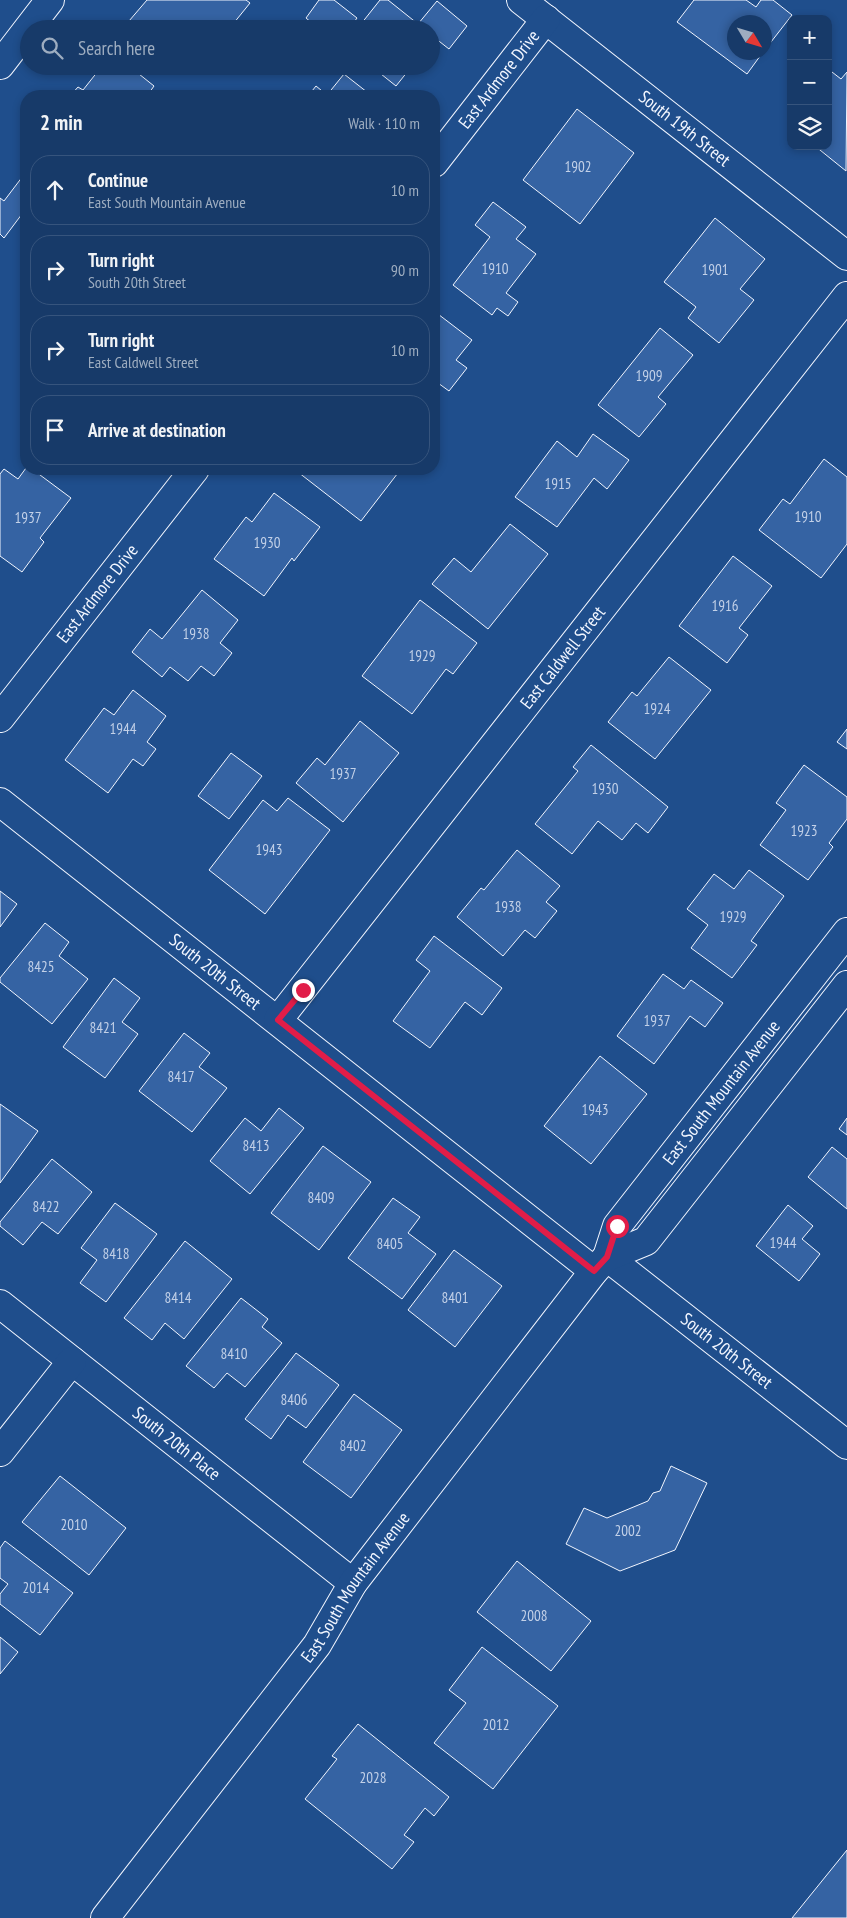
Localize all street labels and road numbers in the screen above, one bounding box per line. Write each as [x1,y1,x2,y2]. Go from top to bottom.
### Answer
street label: East Ardmore Drive [453,25,544,133]
street label: South 19th Street [634,85,735,171]
street label: East Ardmore Drive [51,539,143,647]
street label: East Caldwell Street [515,601,610,713]
street label: South 20th Street [165,928,266,1015]
street label: East South Mountain Avenue [657,1015,785,1169]
street label: South 20th Street [676,1307,777,1393]
street label: South 20th Place [128,1401,226,1485]
street label: East South Mountain Avenue [296,1507,415,1667]

